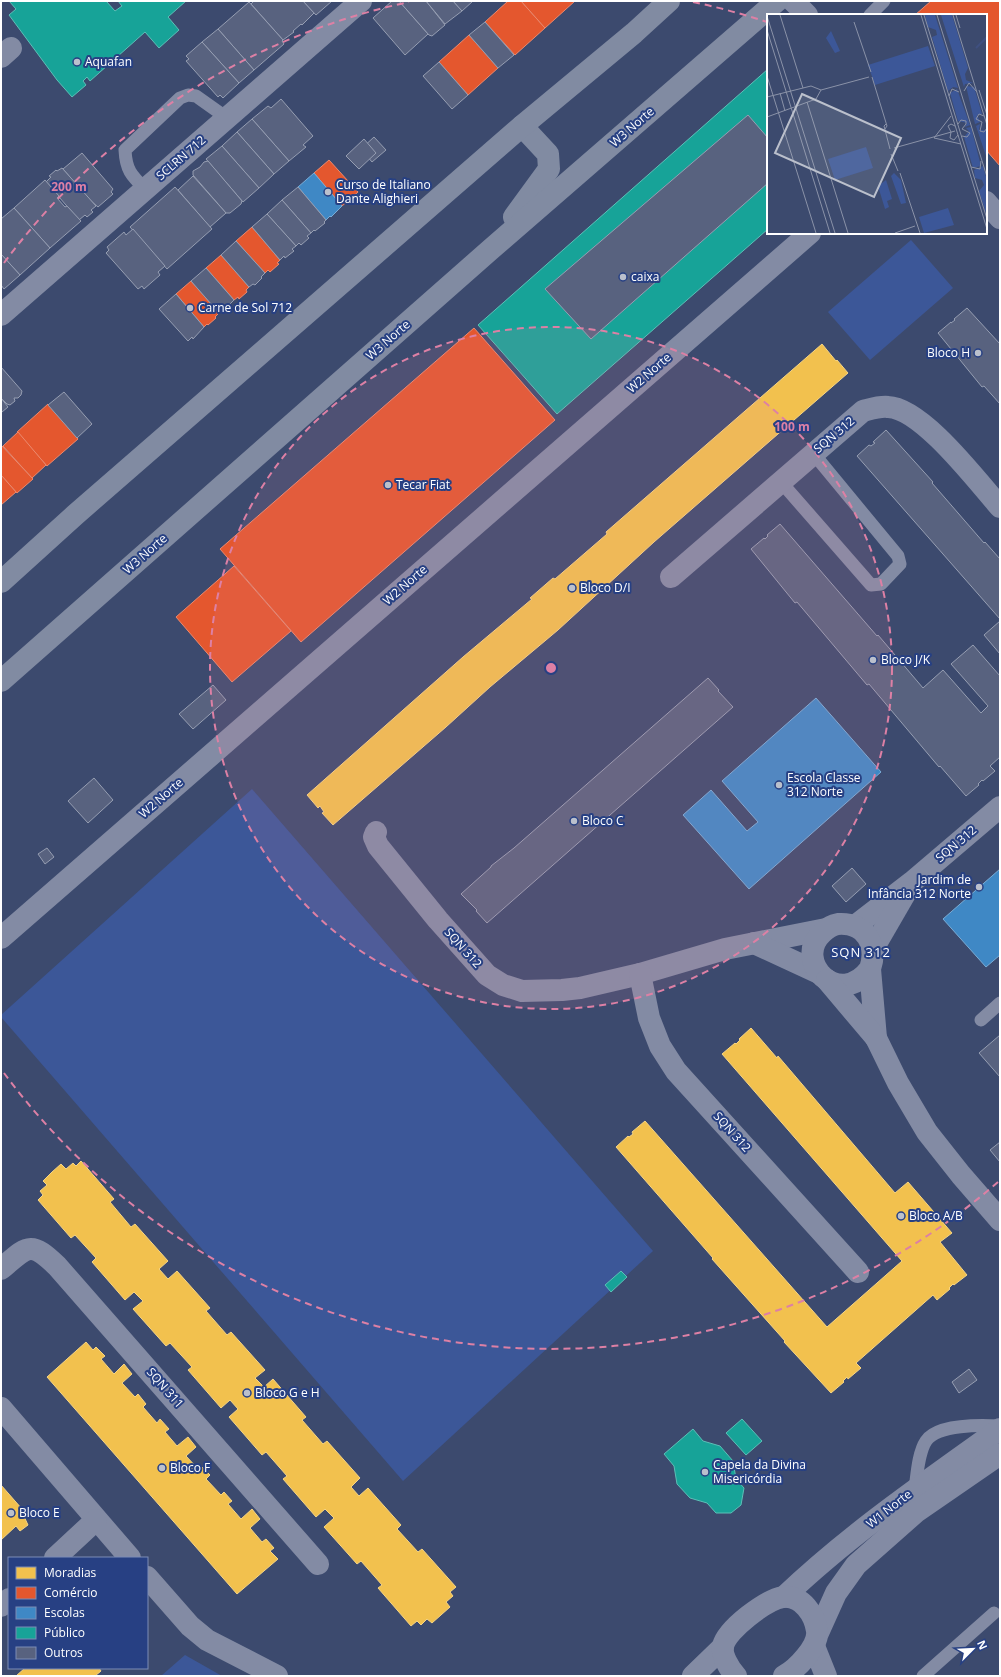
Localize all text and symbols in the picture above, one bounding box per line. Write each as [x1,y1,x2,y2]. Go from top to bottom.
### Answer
inset map [767,14,987,234]
place label: Aquafan [85,53,132,70]
marker: Aquafan [72,57,82,67]
street label: W3 Norte [606,103,658,151]
street label: SCLRN 712 [152,131,209,184]
place label: Curso de Italiano Dante Alighieri [336,176,431,207]
text: 200 m [51,178,87,195]
marker: Curso de Italiano Dante Alighieri [323,187,333,197]
place label: caixa [631,268,659,285]
marker: caixa [618,272,628,282]
place label: Carne de Sol 712 [198,299,292,316]
marker: Carne de Sol 712 [185,303,195,313]
street label: W3 Norte [362,316,414,364]
place label: Bloco H [927,344,970,361]
marker: Bloco H [973,348,983,358]
street label: W2 Norte [623,349,675,397]
street label: SQN 312 [810,412,858,457]
text: 100 m [774,418,810,435]
place label: Tecar Fiat [396,476,450,493]
marker: Tecar Fiat [383,480,393,490]
street label: W3 Norte [119,530,171,578]
street label: W2 Norte [379,561,431,609]
place label: Bloco D/I [580,579,631,596]
marker: Bloco D/I [567,583,577,593]
place label: Bloco J/K [881,651,931,668]
marker: Bloco J/K [868,655,878,665]
centre of rings [544,661,558,675]
place label: Escola Classe 312 Norte [787,769,861,800]
street label: W2 Norte [135,774,187,822]
marker: Escola Classe 312 Norte [774,780,784,790]
place label: Bloco C [582,812,624,829]
marker: Bloco C [569,816,579,826]
street label: SQN 312 [932,821,980,866]
place label: Jardim de Infância 312 Norte [868,871,971,902]
marker: Jardim de Infância 312 Norte [974,882,984,892]
street label: SQN 312 [441,924,486,972]
district label: SQN 312 [831,943,891,961]
street label: SQN 312 [710,1108,755,1156]
place label: Bloco A/B [909,1207,963,1224]
marker: Bloco A/B [896,1211,906,1221]
street label: SQN 311 [143,1364,188,1412]
place label: Bloco G e H [255,1384,320,1401]
marker: Bloco G e H [242,1388,252,1398]
place label: Capela da Divina Misericórdia [713,1456,806,1487]
place label: Bloco F [170,1459,210,1476]
marker: Bloco F [157,1463,167,1473]
marker: Capela da Divina Misericórdia [700,1467,710,1477]
street label: W1 Norte [862,1485,915,1532]
place label: Bloco E [19,1504,60,1521]
marker: Bloco E [6,1508,16,1518]
legend [8,1557,148,1669]
text: Moradias [44,1564,97,1581]
text: Comércio [44,1584,98,1601]
text: Escolas [44,1604,85,1621]
text: Público [44,1624,85,1641]
north arrow [953,1629,993,1669]
text: N [974,1638,991,1652]
text: Outros [44,1644,83,1661]

